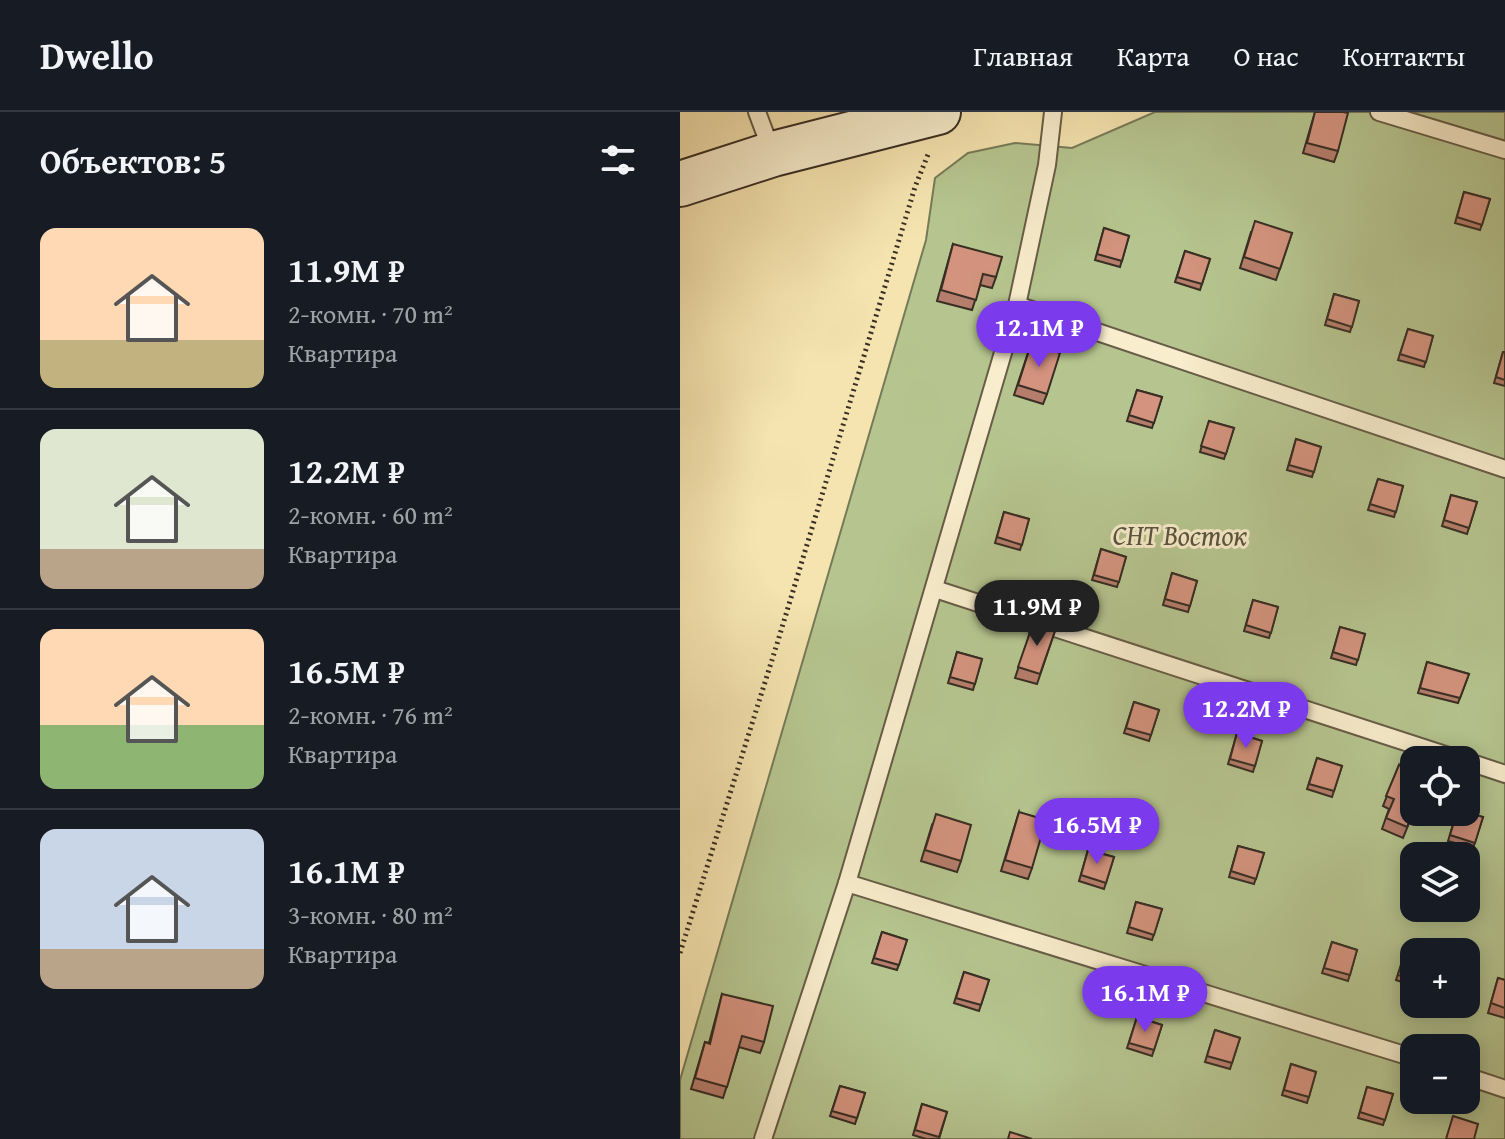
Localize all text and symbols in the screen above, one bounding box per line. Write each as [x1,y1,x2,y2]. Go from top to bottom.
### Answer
text: Dwello [40,27,154,83]
text: Главная [973,35,1073,76]
text: Карта [1117,35,1189,76]
text: О нас [1233,35,1299,76]
text: Контакты [1343,35,1465,76]
text: Объектов: 5 [40,136,226,185]
icon: filters [596,138,640,182]
text: 11.9M ₽ [288,245,405,294]
icon: home [104,260,200,356]
text: 2-комн. · 70 m² [288,294,453,333]
pin: 12.1M ₽ [965,301,1113,369]
text: 12.1M ₽ [994,307,1084,346]
text: Квартира [288,333,397,372]
text: 12.2M ₽ [288,446,405,495]
icon: home [104,461,200,557]
text: 2-комн. · 60 m² [288,495,453,534]
park label: СНТ Восток [1113,514,1248,555]
text: Квартира [288,534,397,573]
pin: 11.9M ₽ [963,580,1111,648]
text: 11.9M ₽ [992,586,1082,625]
text: 16.5M ₽ [288,646,405,695]
icon: home [104,661,200,757]
pin: 12.2M ₽ [1172,682,1320,750]
text: 12.2M ₽ [1201,688,1291,727]
text: 2-комн. · 76 m² [288,695,453,734]
text: Квартира [288,734,397,773]
map controls [1400,746,1480,1114]
button: locate [1400,746,1480,826]
pin: 16.5M ₽ [1023,798,1171,866]
text: 16.5M ₽ [1052,804,1142,843]
button: layers [1400,842,1480,922]
text: 16.1M ₽ [288,846,405,895]
icon: home [104,861,200,957]
text: 3-комн. · 80 m² [288,895,453,934]
text: Квартира [288,934,397,973]
button: + [1400,938,1480,1018]
pin: 16.1M ₽ [1071,966,1219,1034]
text: 16.1M ₽ [1100,972,1190,1011]
button: − [1400,1034,1480,1114]

